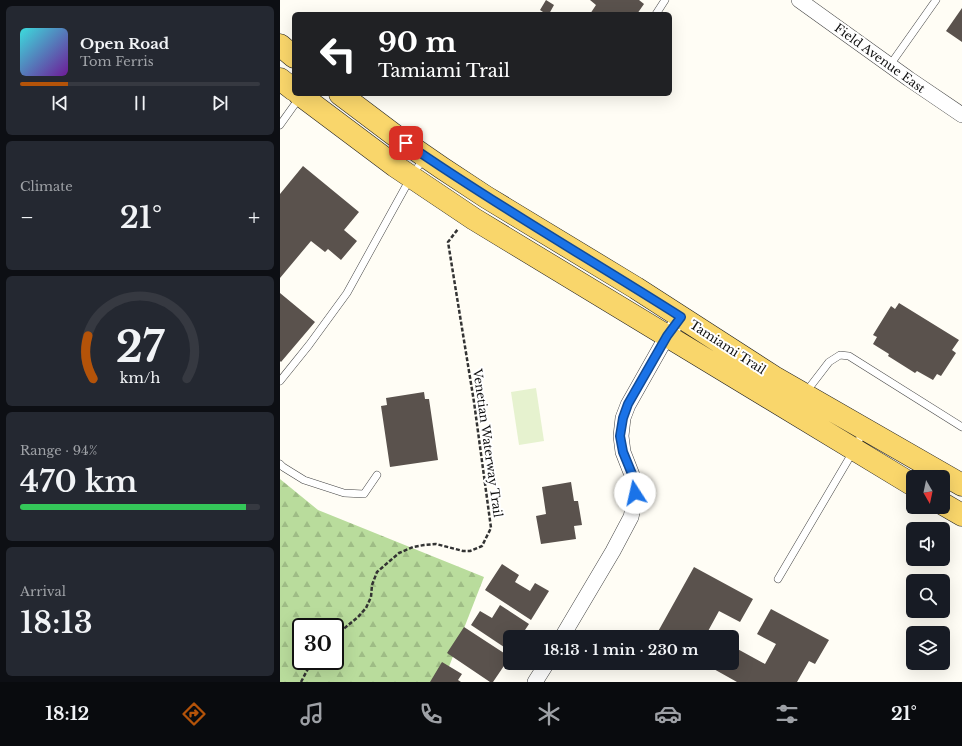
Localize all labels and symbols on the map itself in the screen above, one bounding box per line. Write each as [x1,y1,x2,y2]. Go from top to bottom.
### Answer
street label: Field Avenue East [832,20,929,96]
pin [389,126,423,160]
street label: Tamiami Trail [687,317,769,377]
street label: Venetian Waterway Trail [470,367,506,518]
north arrow [906,470,950,514]
position arrow [614,472,656,514]
speed limit sign: 30 [292,618,344,670]

